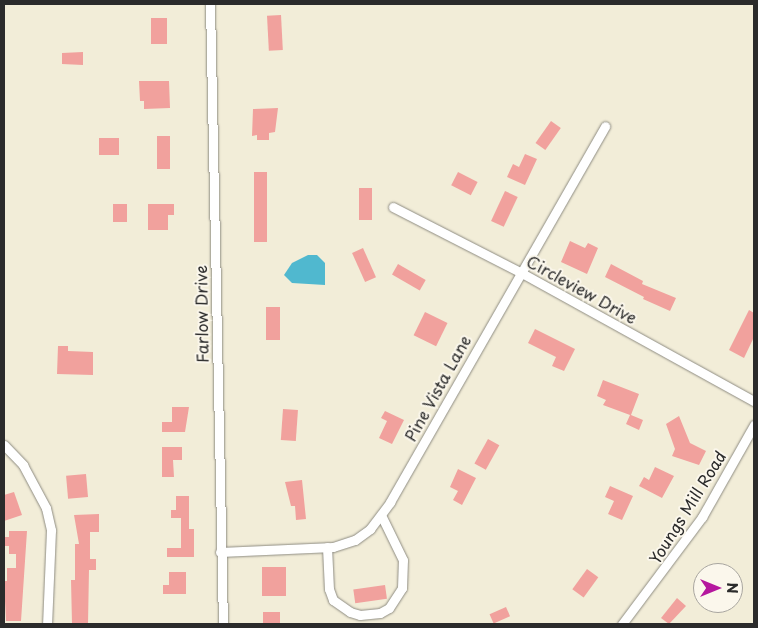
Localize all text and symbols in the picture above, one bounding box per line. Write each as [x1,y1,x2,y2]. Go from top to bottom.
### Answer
street label: Circleview Drive [523,251,641,327]
street label: Farlow Drive [191,265,211,363]
street label: Pine Vista Lane [400,331,474,445]
street label: Youngs Mill Road [644,447,730,567]
north arrow [693,563,743,613]
text: N [722,582,743,594]

